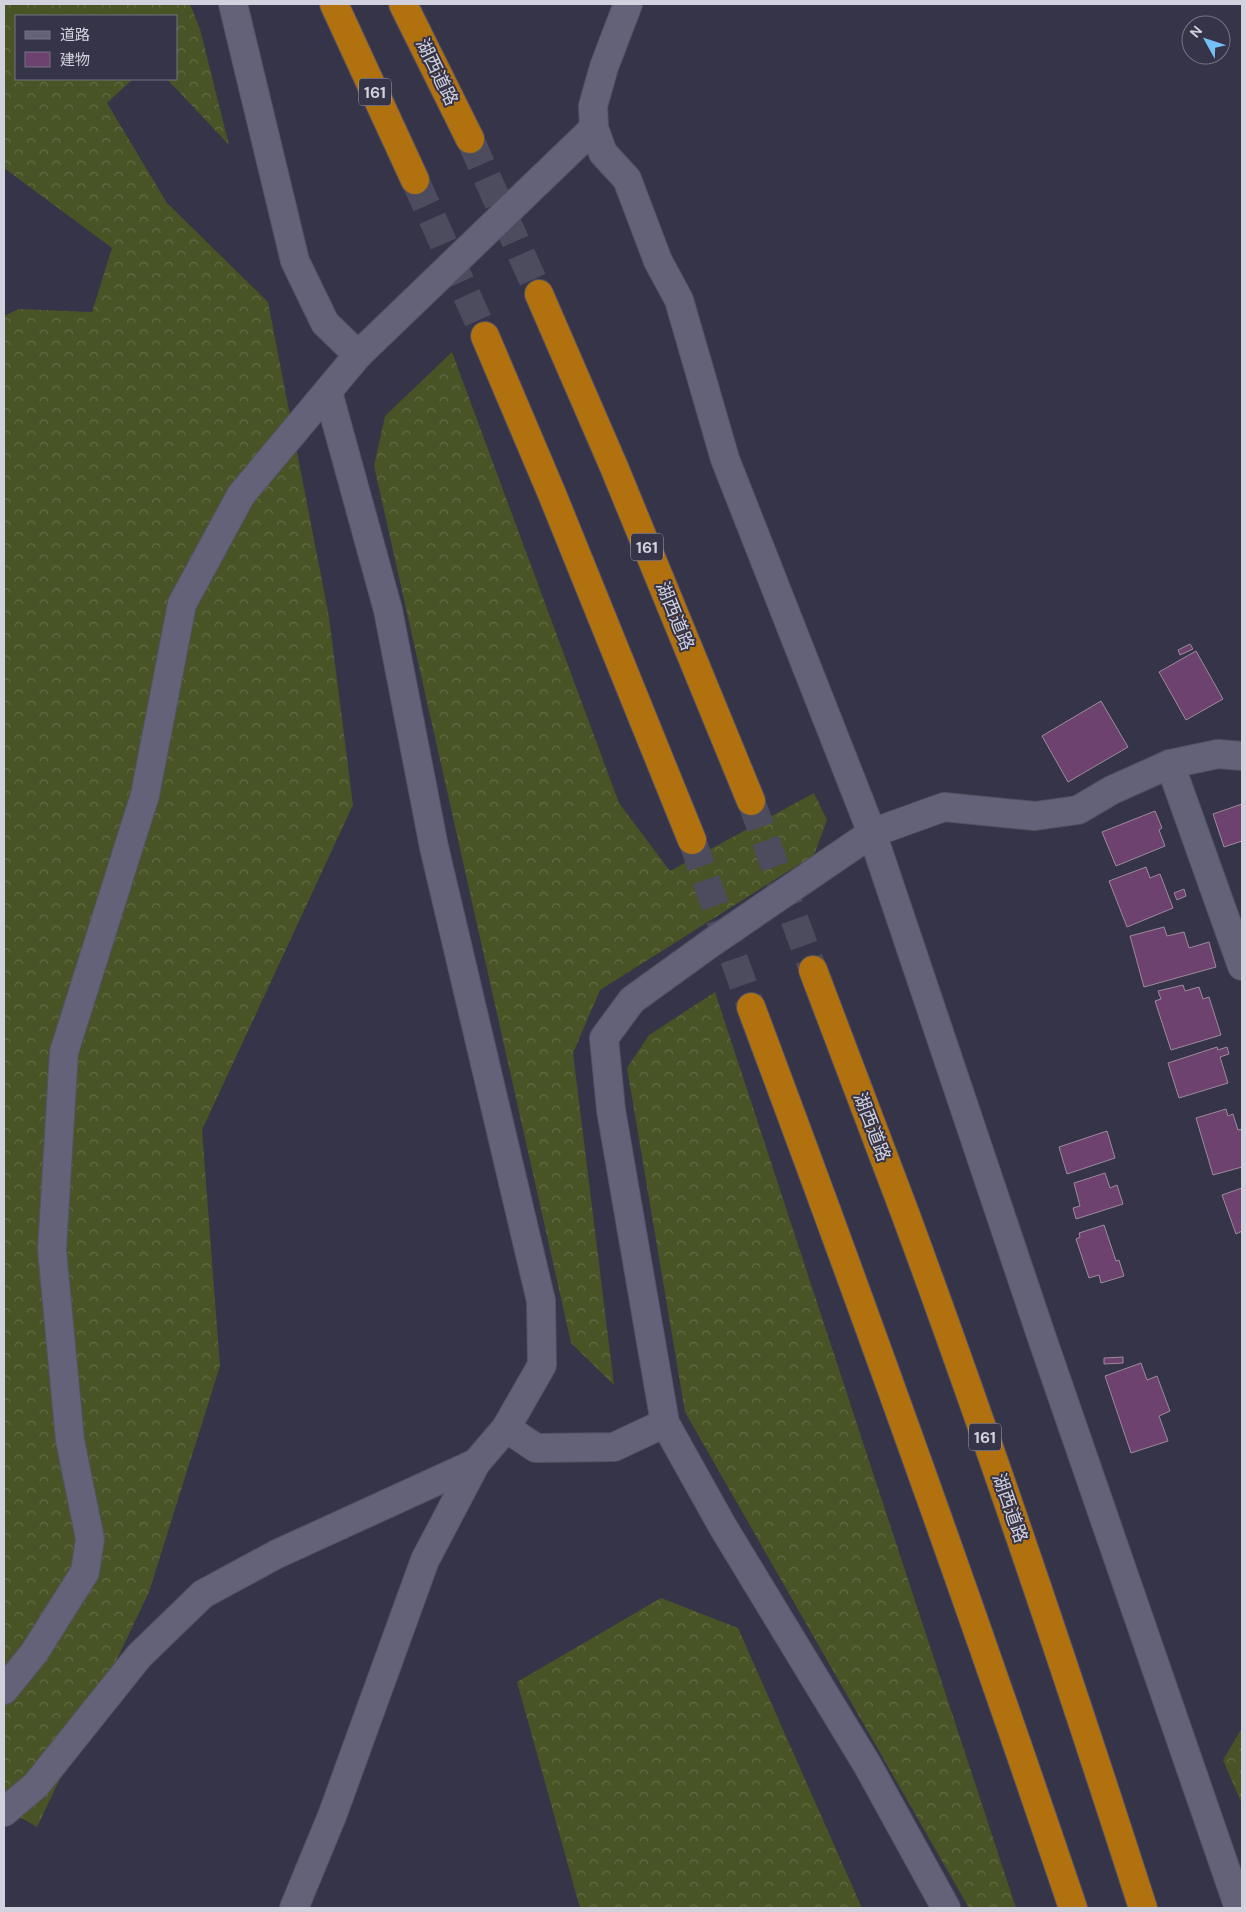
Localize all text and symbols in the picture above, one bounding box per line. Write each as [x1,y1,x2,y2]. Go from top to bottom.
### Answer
legend [15,15,178,80]
north arrow [1181,15,1231,65]
text: N [1186,22,1206,41]
text: 道路 [60,25,90,45]
street label: 湖西道路 [410,34,464,110]
text: 建物 [60,50,90,70]
road number: 161 [359,78,391,105]
road number: 161 [631,534,663,560]
street label: 湖西道路 [650,578,700,654]
street label: 湖西道路 [848,1089,896,1165]
road number: 161 [969,1424,1001,1450]
street label: 湖西道路 [987,1470,1033,1546]

